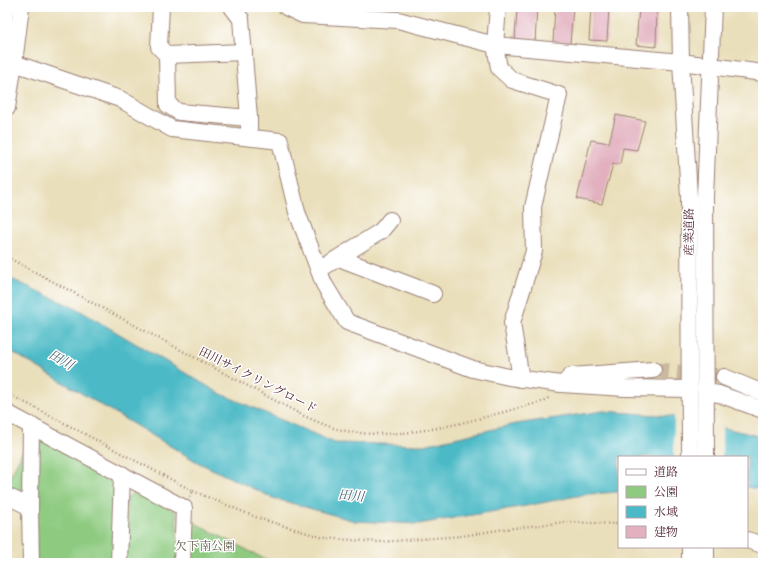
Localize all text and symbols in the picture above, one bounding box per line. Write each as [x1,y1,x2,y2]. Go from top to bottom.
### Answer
street label: 産業道路 [682,208,696,256]
street label: 田川サイクリングロード [197,344,319,416]
water label: 田川 [46,347,78,374]
legend [618,456,748,548]
text: 道路 [654,465,678,479]
text: 公園 [654,485,678,499]
water label: 田川 [337,487,367,505]
text: 水域 [654,505,678,519]
text: 建物 [654,525,678,539]
park label: 欠下南公園 [175,539,235,553]

